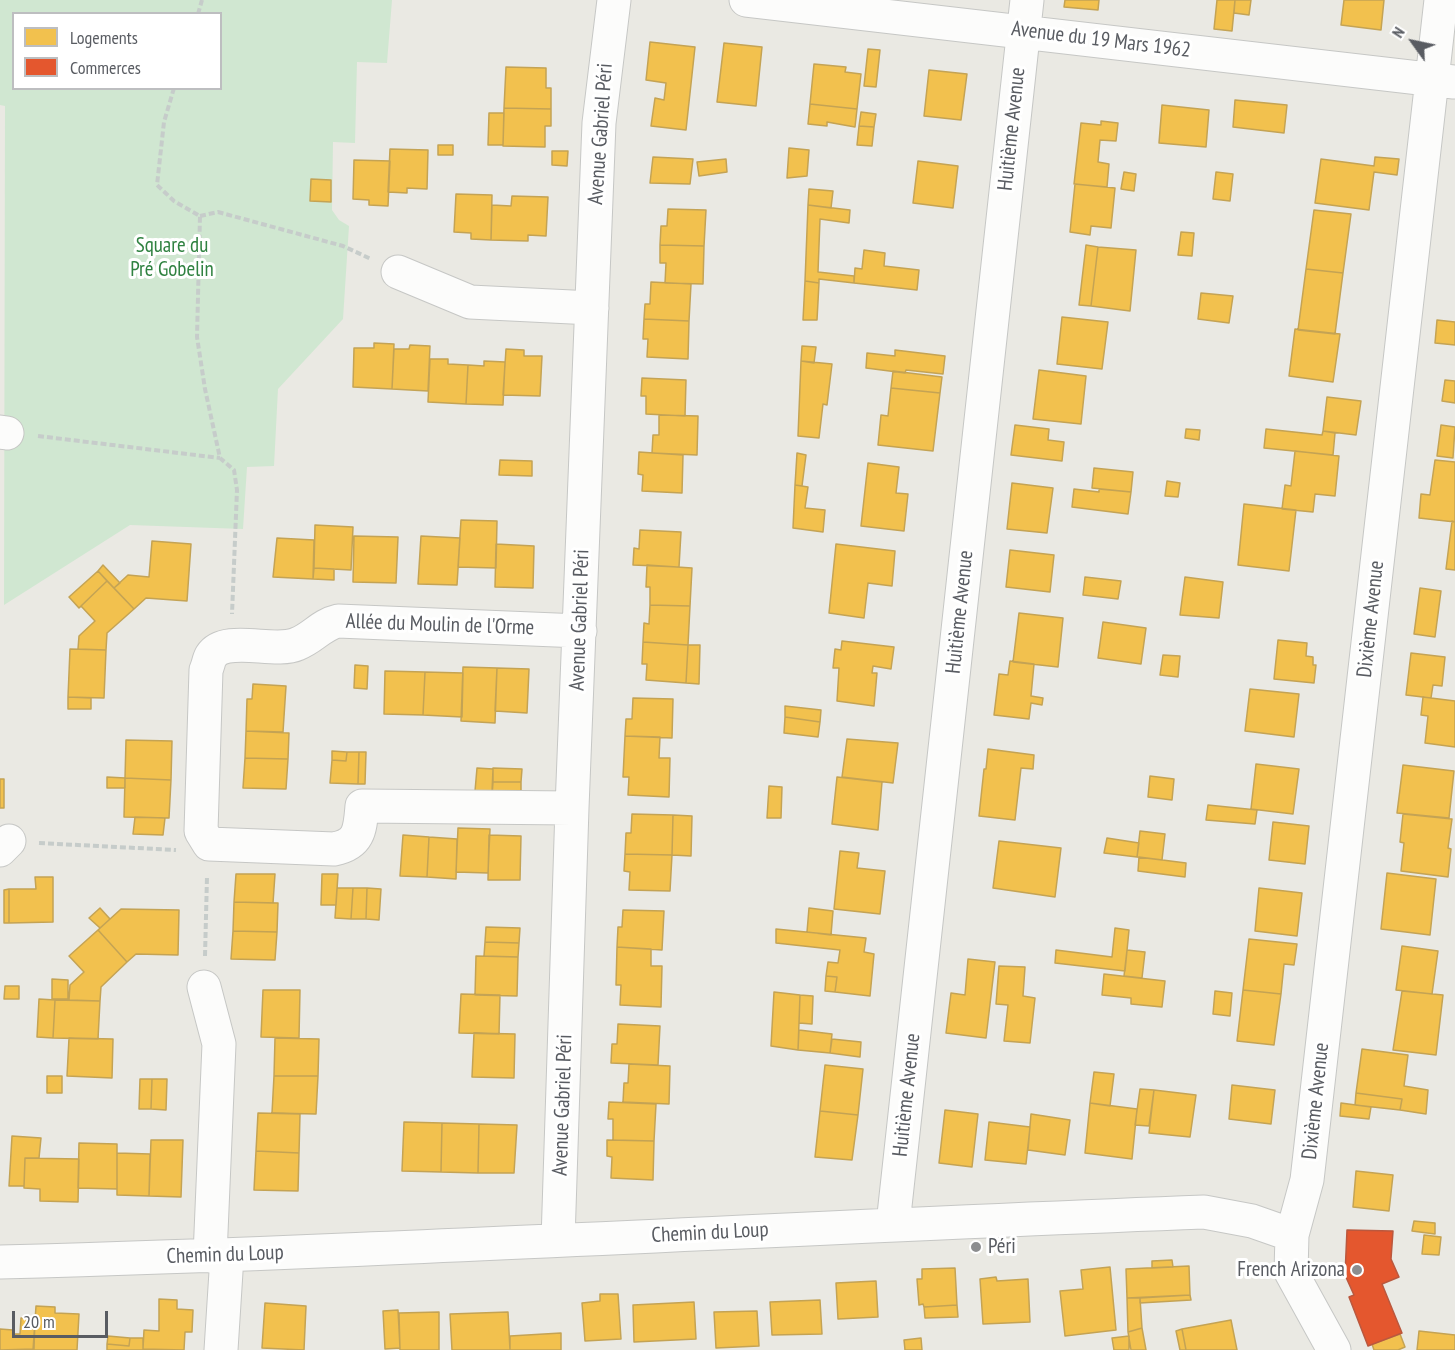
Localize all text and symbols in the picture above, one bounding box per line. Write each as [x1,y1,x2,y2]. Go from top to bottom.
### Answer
legend [12,12,222,90]
north arrow [1383,12,1443,72]
street label: Avenue du 19 Mars 1962 [1010,16,1192,64]
text: N [1387,23,1409,41]
text: Logements [70,26,138,49]
text: Commerces [70,56,141,79]
street label: Avenue Gabriel Péri [583,63,619,205]
street label: Huitième Avenue [993,66,1031,192]
park label: Square du Pré Gobelin [130,233,214,283]
street label: Avenue Gabriel Péri [565,549,595,691]
street label: Huitième Avenue [941,549,979,675]
street label: Dixième Avenue [1352,559,1390,679]
street label: Allée du Moulin de l'Orme [345,609,535,641]
street label: Huitième Avenue [888,1032,926,1158]
street label: Avenue Gabriel Péri [548,1034,578,1176]
street label: Dixième Avenue [1297,1041,1335,1161]
street label: Chemin du Loup [651,1217,769,1249]
place label: Péri [988,1234,1016,1260]
street label: Chemin du Loup [166,1240,284,1270]
marker: Péri [969,1240,983,1254]
place label: French Arizona [1237,1257,1345,1283]
marker: French Arizona [1350,1263,1364,1277]
scale bar [15,1299,111,1337]
text: 20 m [23,1310,55,1333]

